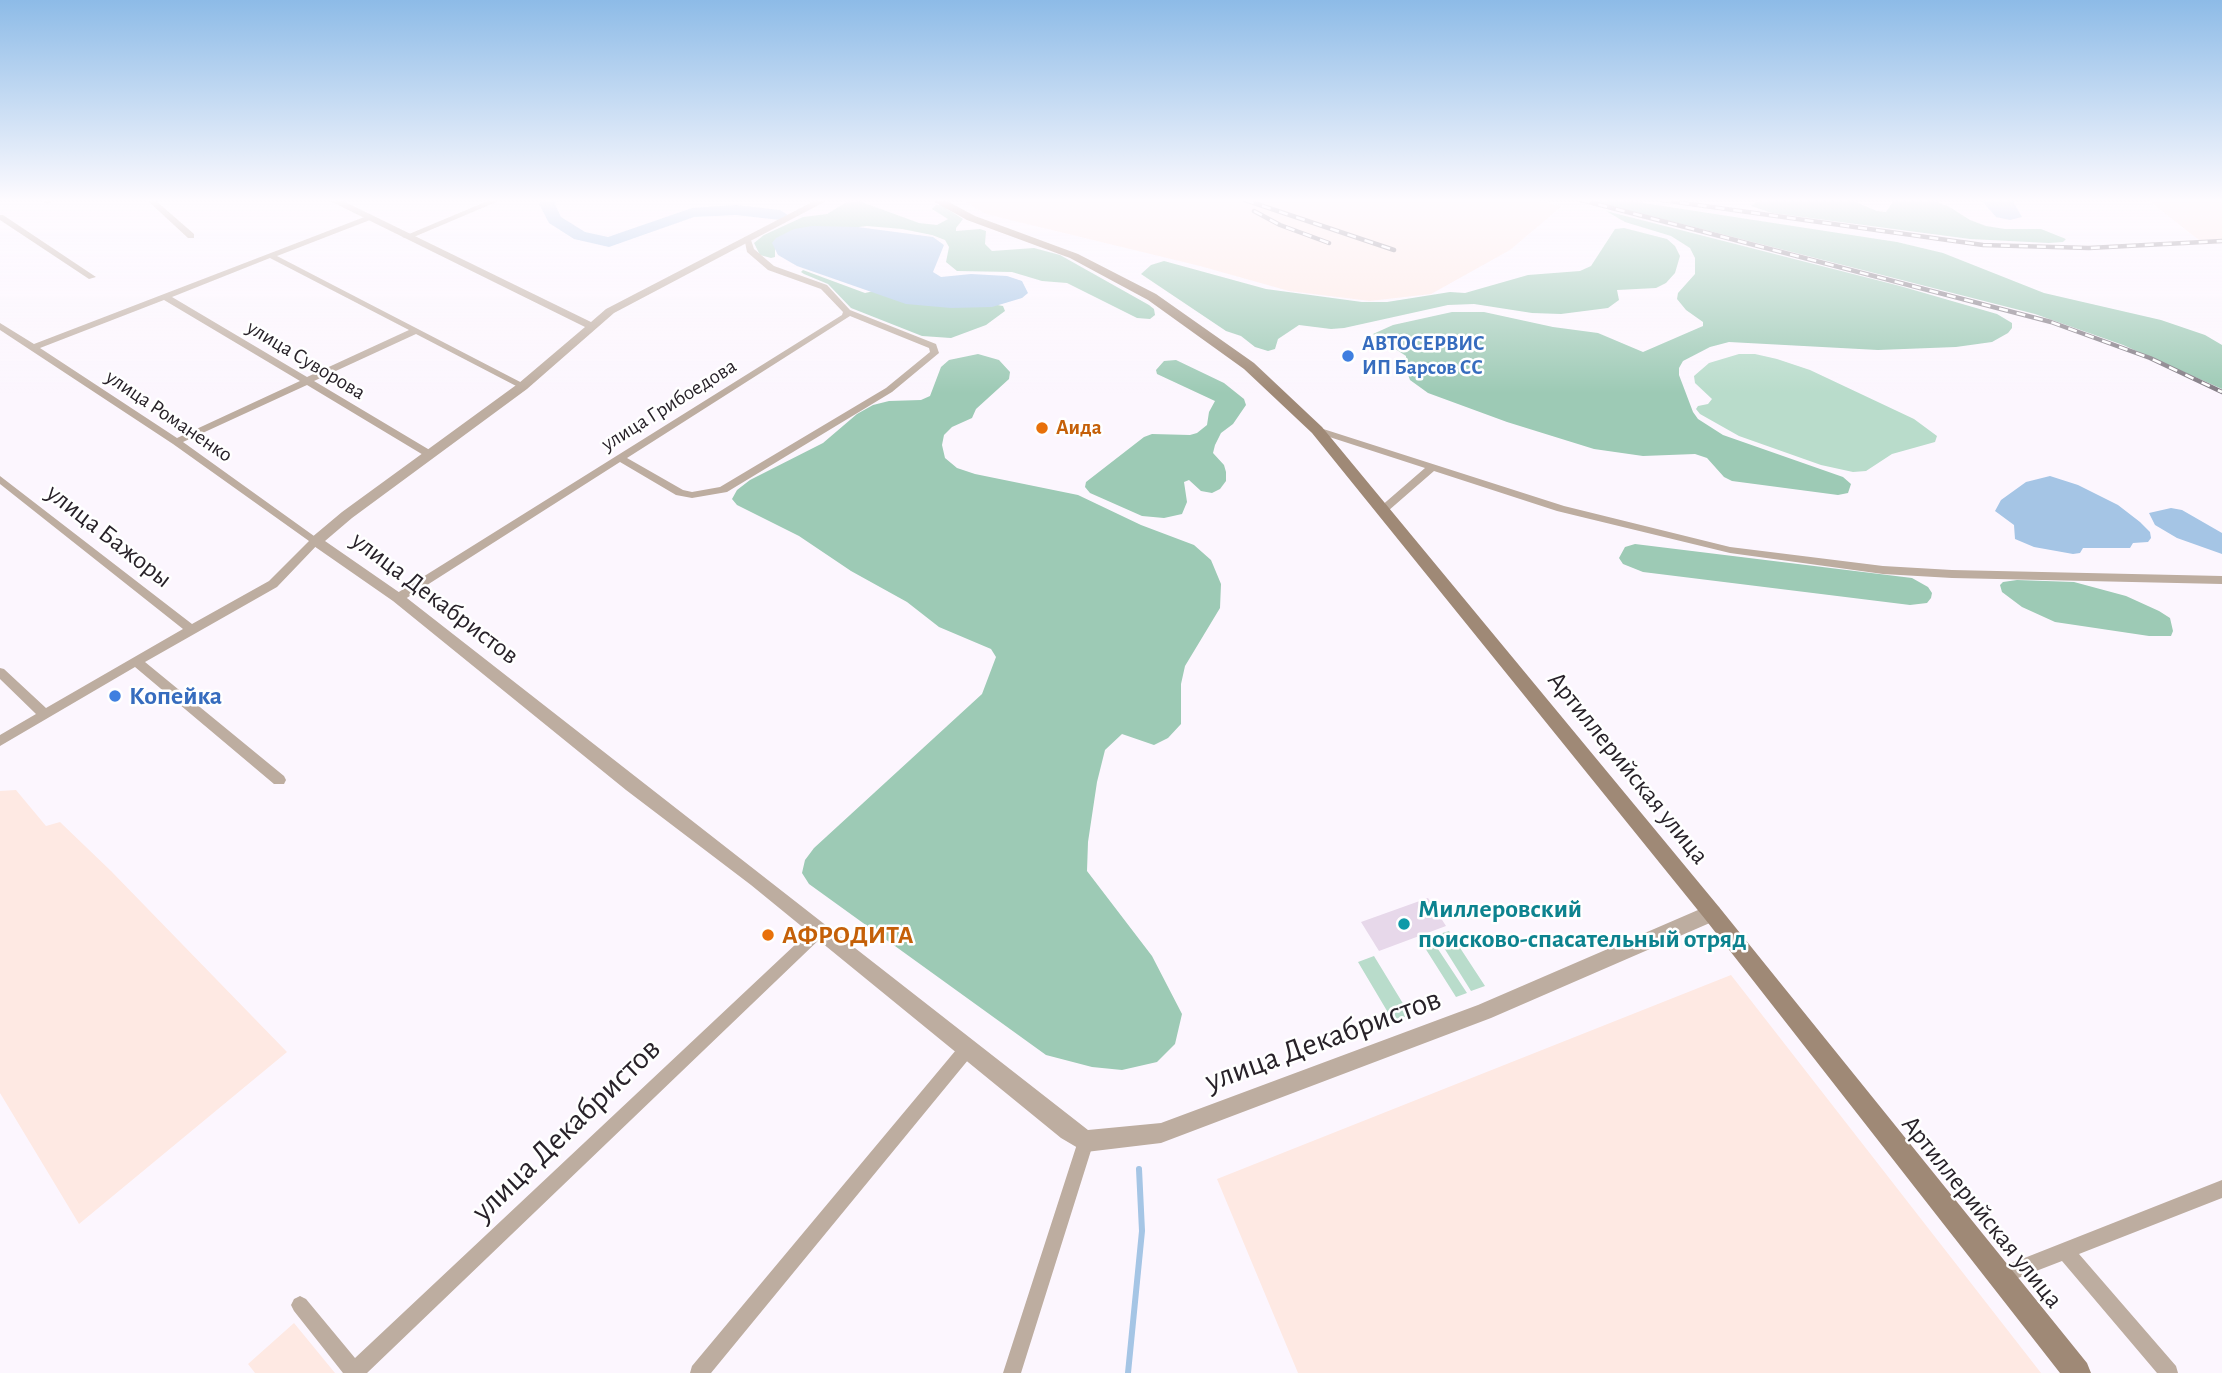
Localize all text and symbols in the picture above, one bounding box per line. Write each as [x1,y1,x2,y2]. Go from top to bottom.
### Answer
street label: улица Суворова [242,315,370,405]
place label: АВТОСЕРВИС ИП Барсов СС [1362,331,1485,381]
marker: АВТОСЕРВИС ИП Барсов СС [1340,348,1356,364]
street label: улица Грибоедова [597,353,741,457]
street label: улица Романенко [101,364,237,468]
place label: Аида [1056,415,1102,441]
marker: Аида [1034,420,1050,436]
street label: улица Бажоры [40,477,178,595]
street label: улица Декабристов [345,525,525,671]
street label: Артиллерийская улица [1541,665,1715,871]
place label: Копейка [129,680,222,712]
marker: Копейка [107,688,123,704]
place label: Миллеровский поисково-спасательный отряд [1418,893,1746,954]
marker: Миллеровский поисково-спасательный отряд [1396,916,1412,932]
place label: АФРОДИТА [782,919,913,951]
marker: АФРОДИТА [760,927,776,943]
street label: улица Декабристов [1200,980,1446,1100]
street label: улица Декабристов [463,1030,669,1230]
street label: Артиллерийская улица [1895,1109,2069,1315]

